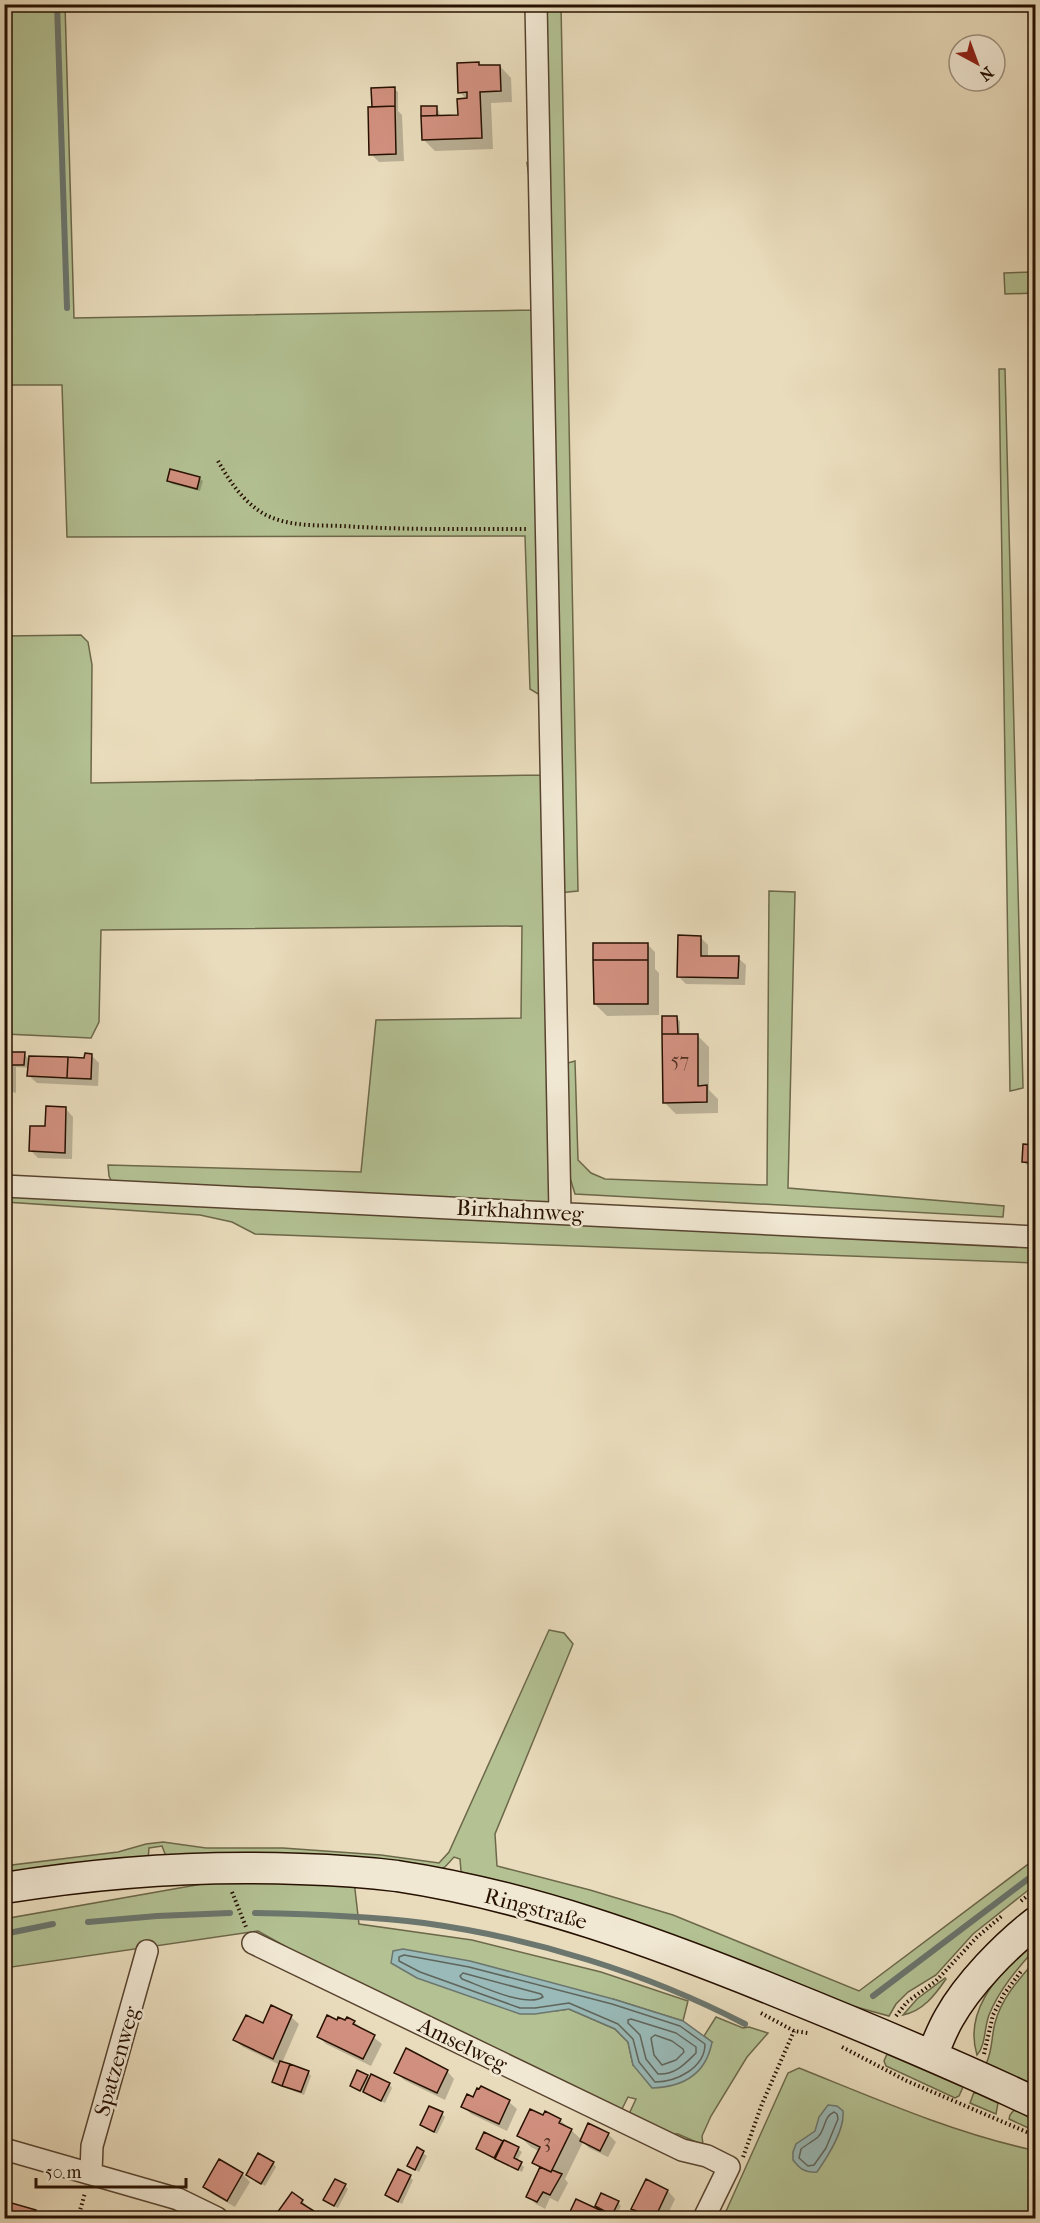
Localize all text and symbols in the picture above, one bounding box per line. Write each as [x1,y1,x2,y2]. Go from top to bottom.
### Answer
north arrow [947,33,1007,93]
text: N [975,63,997,86]
house number: 57 [671,1049,689,1072]
street label: Birkhahnweg [456,1195,584,1227]
street label: Ringstraße [481,1883,590,1935]
street label: Spatzenweg [89,2003,145,2119]
street label: Amselweg [413,2012,512,2078]
house number: 3 [543,2130,551,2153]
scale bar [36,2151,186,2189]
text: 50 m [45,2162,82,2183]

